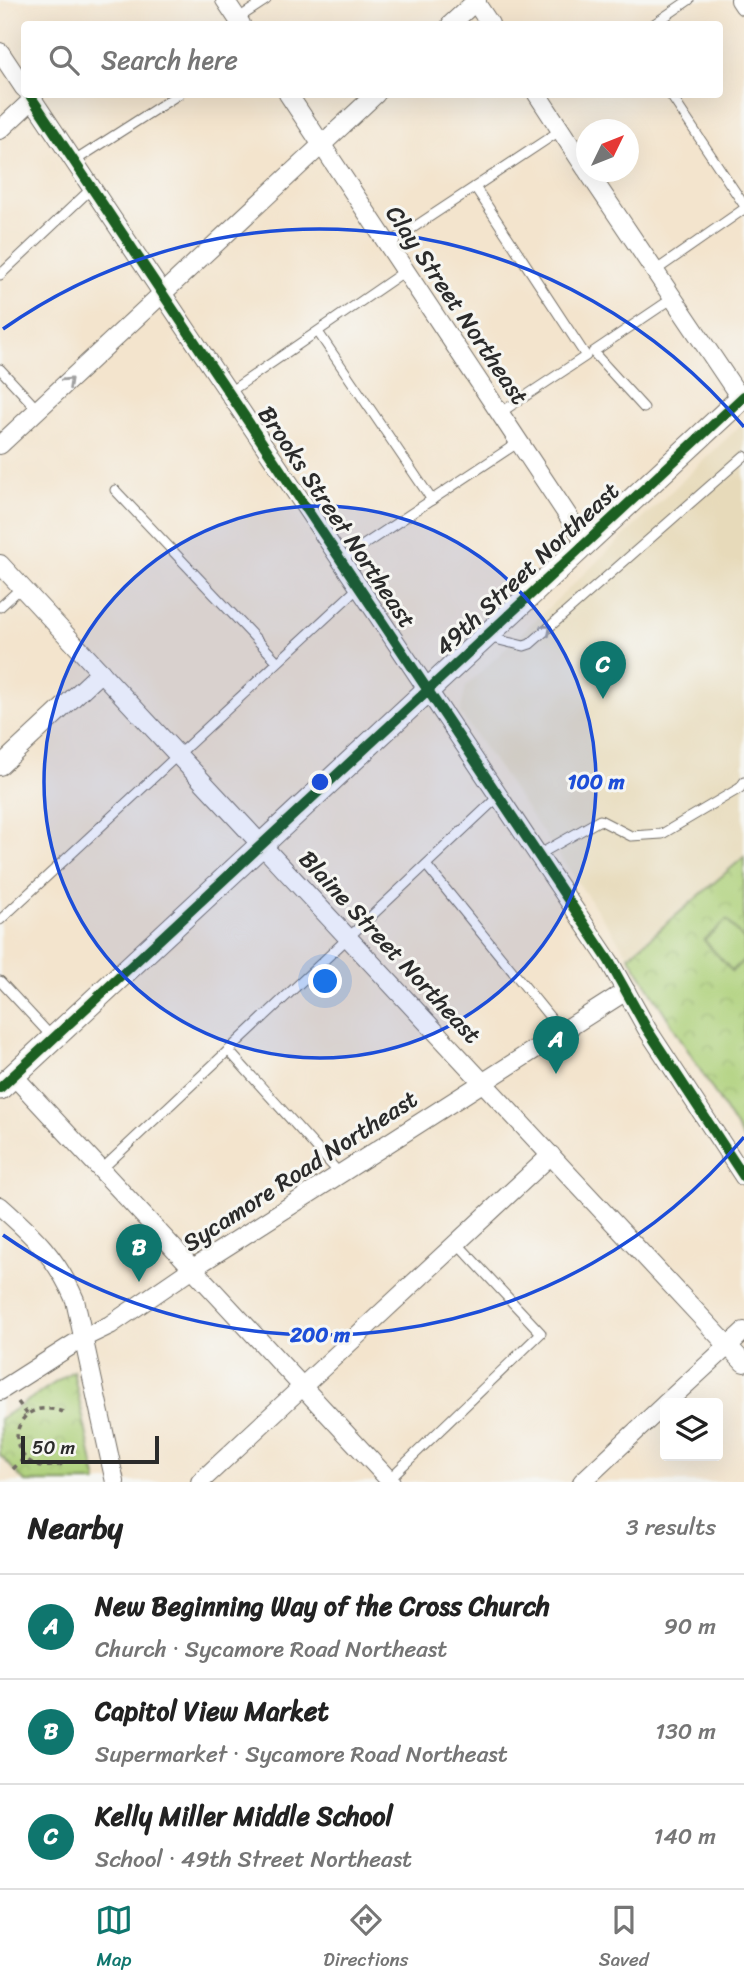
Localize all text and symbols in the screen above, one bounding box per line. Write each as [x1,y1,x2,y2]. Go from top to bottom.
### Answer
search box [21,21,723,98]
text: Search here [101,37,238,83]
icon: search [45,41,83,79]
north arrow [576,119,639,182]
street label: Clay Street Northeast [374,196,540,414]
one-way arrow [60,378,73,390]
street label: Brooks Street Northeast [246,397,428,637]
street label: 49th Street Northeast [424,471,630,667]
one-way arrow [538,625,551,637]
pin: C [580,641,626,699]
text: 100 m [567,763,625,801]
centre of rings [308,770,332,794]
street label: Blaine Street Northeast [288,840,492,1054]
your location [308,964,342,998]
pin: A [533,1016,579,1074]
street label: Sycamore Road Northeast [174,1079,426,1263]
pin: B [116,1224,162,1282]
text: 200 m [289,1316,351,1354]
map controls [660,1398,723,1461]
button: layers [660,1398,723,1461]
text: 50 m [32,1431,75,1464]
scale bar [21,1433,159,1465]
text: Nearby [28,1501,123,1555]
text: 3 results [626,1507,716,1548]
text: New Beginning Way of the Cross Church [95,1583,550,1629]
text: A [43,1606,59,1647]
text: 90 m [664,1606,716,1647]
text: Church · Sycamore Road Northeast [95,1629,447,1670]
text: Capitol View Market [95,1688,329,1734]
text: B [44,1711,58,1752]
text: 130 m [655,1711,716,1752]
text: Supermarket · Sycamore Road Northeast [95,1734,508,1775]
text: Kelly Miller Middle School [95,1793,393,1839]
text: C [44,1816,58,1857]
text: 140 m [654,1816,716,1857]
text: School · 49th Street Northeast [95,1839,412,1880]
tab: Map [95,1901,133,1976]
tab: Directions [323,1901,409,1976]
tab: Saved [599,1901,649,1976]

